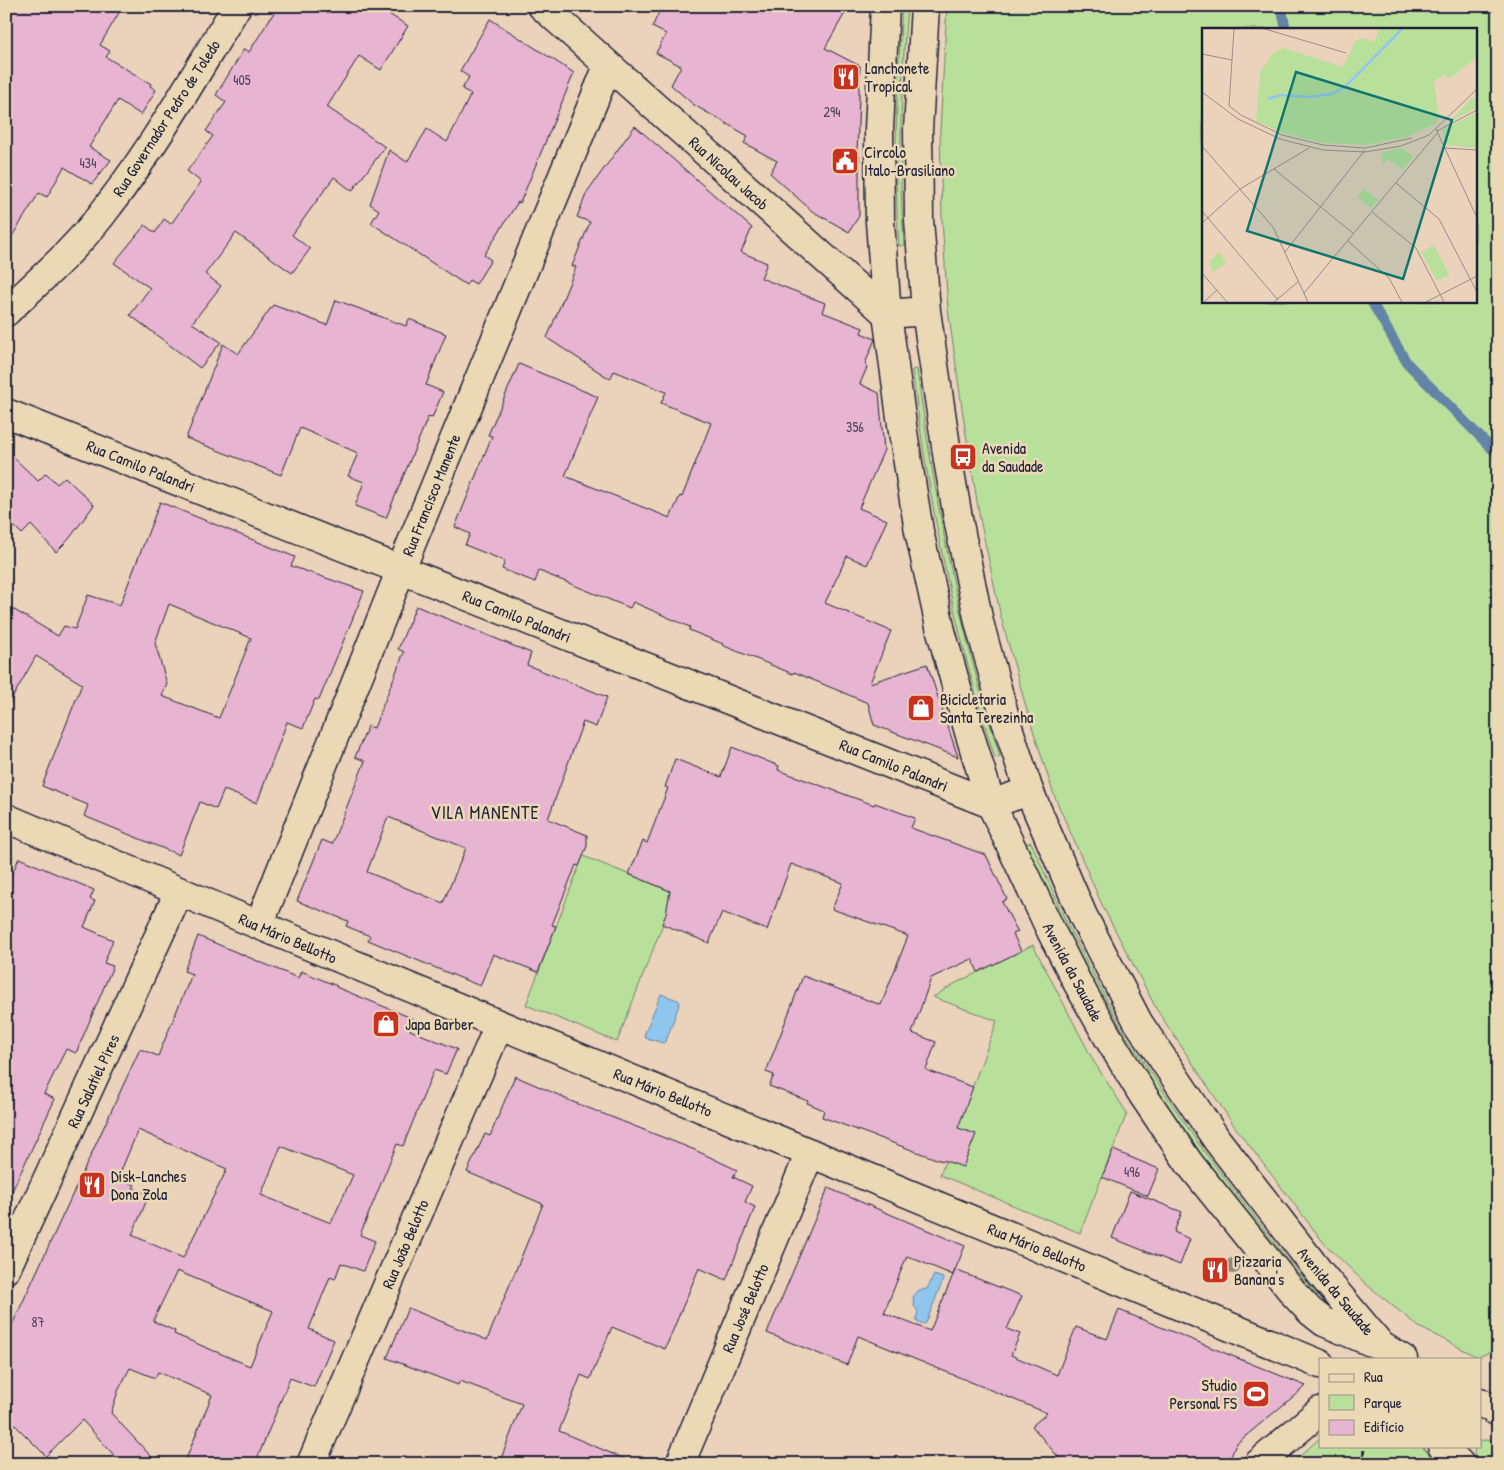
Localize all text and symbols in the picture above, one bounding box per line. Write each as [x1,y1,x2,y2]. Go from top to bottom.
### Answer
inset map [1202,28,1476,302]
street label: Rua Governador Pedro de Toledo [107,35,225,201]
place label: Lanchonete Tropical [865,57,930,97]
restaurant icon: Lanchonete Tropical [831,62,861,92]
house number: 405 [233,70,251,89]
house number: 294 [824,102,840,121]
street label: Rua Nicolau Jacob [684,131,774,215]
place label: Circolo Italo-Brasiliano [864,141,955,181]
public building icon: Circolo Italo-Brasiliano [830,146,860,176]
house number: 434 [80,153,96,172]
house number: 356 [846,417,864,436]
street label: Rua Francisco Manente [396,430,466,559]
street label: Rua Camilo Palandri [83,434,199,498]
place label: Avenida da Saudade [982,437,1044,477]
bus stop icon: Avenida da Saudade [948,442,978,472]
street label: Rua Camilo Palandri [459,584,575,648]
place label: Bicicletaria Santa Terezinha [940,688,1033,728]
shop icon: Bicicletaria Santa Terezinha [906,693,936,723]
street label: Rua Camilo Palandri [836,733,952,797]
district label: VILA MANENTE [431,800,539,825]
street label: Rua Mário Bellotto [236,907,341,969]
street label: Avenida da Saudade [1038,919,1109,1026]
shop icon: Japa Barber [371,1009,401,1039]
place label: Japa Barber [405,1013,474,1035]
street label: Rua Salatiel Pires [62,1031,124,1131]
street label: Rua Mário Bellotto [610,1062,716,1122]
house number: 496 [1124,1162,1140,1181]
place label: Disk-Lanches Dona Zola [111,1165,186,1205]
restaurant icon: Disk-Lanches Dona Zola [77,1170,107,1200]
street label: Rua João Belotto [376,1195,434,1292]
street label: Rua Mário Bellotto [984,1217,1090,1277]
street label: Avenida da Saudade [1293,1242,1380,1340]
place label: Pizzaria Banana's [1234,1250,1284,1290]
restaurant icon: Pizzaria Banana's [1200,1255,1230,1285]
street label: Rua José Belotto [716,1260,774,1356]
house number: 87 [32,1312,45,1331]
legend [1319,1358,1482,1448]
text: Rua [1364,1366,1383,1387]
place label: Studio Personal FS [1169,1374,1238,1414]
sports icon: Studio Personal FS [1241,1379,1271,1409]
text: Parque [1364,1392,1402,1413]
text: Edifício [1364,1416,1404,1437]

